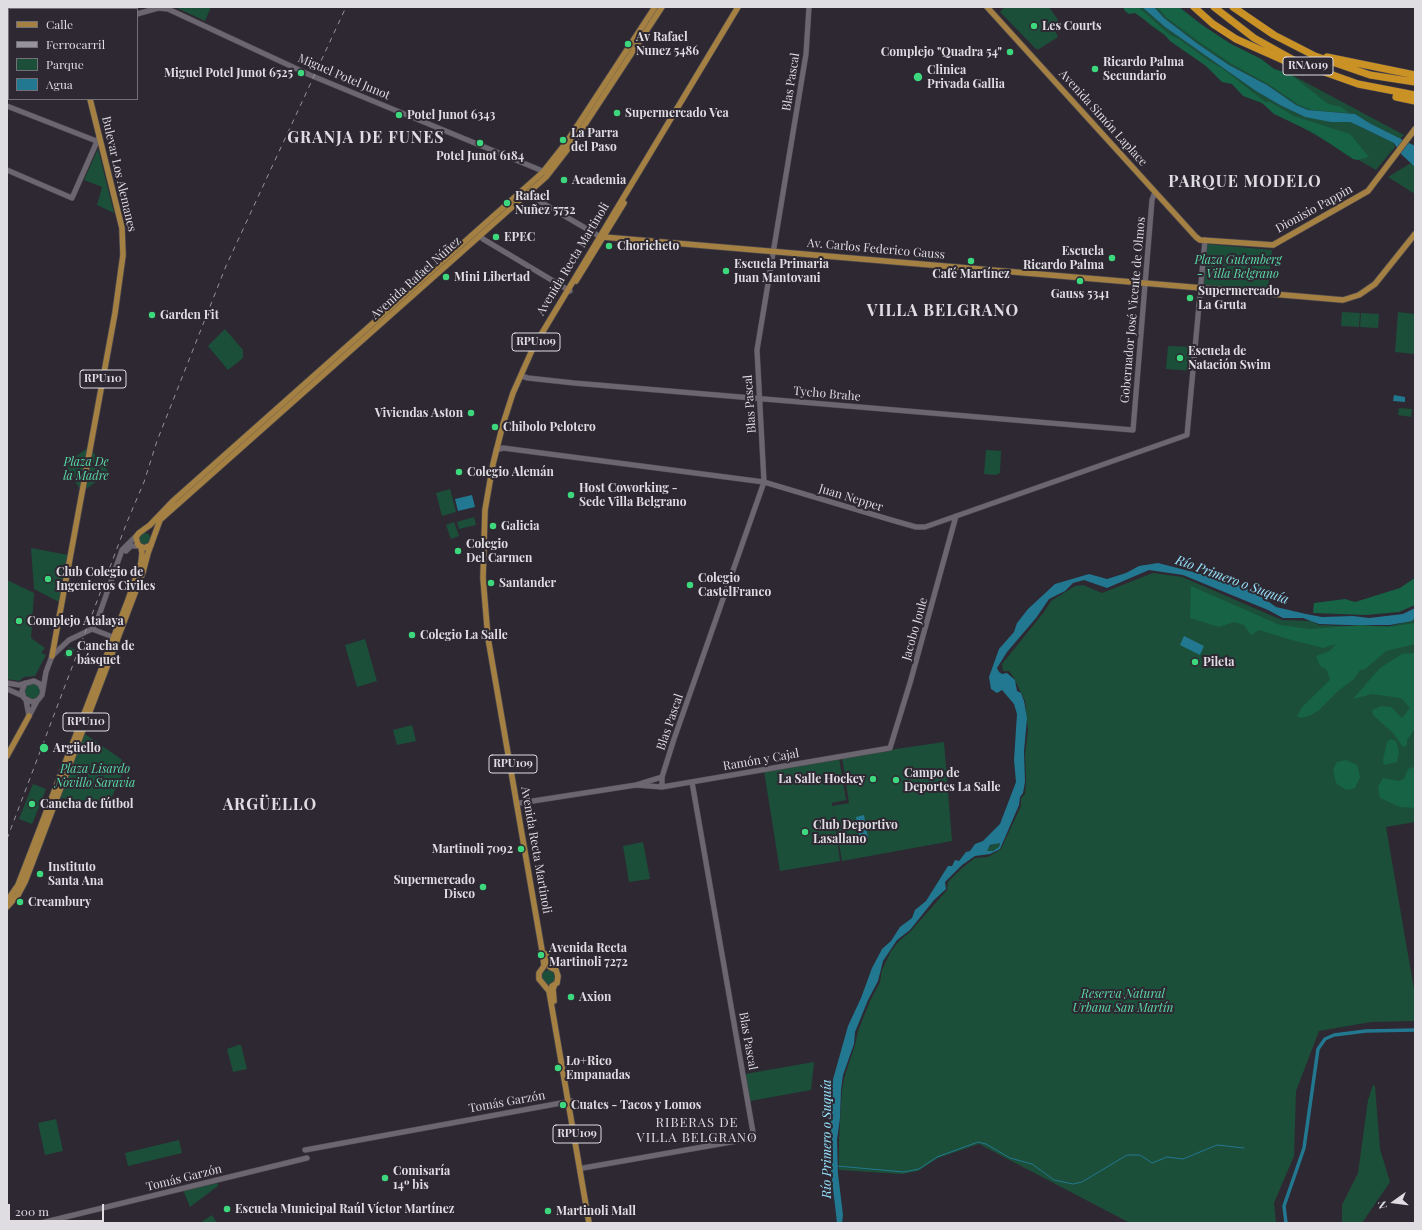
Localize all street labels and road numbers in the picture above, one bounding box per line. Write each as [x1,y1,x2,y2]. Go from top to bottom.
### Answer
street label: Miguel Potel Junot [296,51,392,103]
street label: Blas Pascal [779,52,803,112]
road number: RNA019 [1283,57,1333,75]
street label: Avenida Simón Laplace [1056,67,1150,169]
street label: Bulevar Los Alemanes [99,115,139,233]
street label: Dionisio Pappin [1273,182,1355,236]
street label: Avenida Recta Martinoli [534,200,612,318]
street label: Gobernador José Vicente de Olmos [1118,216,1148,404]
street label: Avenida Rafael Núñez [368,234,464,322]
street label: Av. Carlos Federico Gauss [806,236,946,262]
road number: RPU109 [512,333,560,351]
road number: RPU110 [80,370,126,388]
street label: Blas Pascal [741,374,759,434]
street label: Tycho Brahe [793,384,861,404]
street label: Juan Nepper [817,481,885,515]
street label: Jacobo Joule [899,596,931,662]
street label: Blas Pascal [654,692,686,752]
road number: RPU110 [63,713,109,731]
street label: Ramón y Cajal [722,746,800,774]
road number: RPU109 [489,755,537,773]
street label: Avenida Recta Martinoli [518,785,554,915]
street label: Blas Pascal [736,1011,760,1071]
street label: Tomás Garzón [468,1088,546,1116]
road number: RPU109 [553,1125,601,1143]
street label: Tomás Garzón [145,1162,223,1194]

